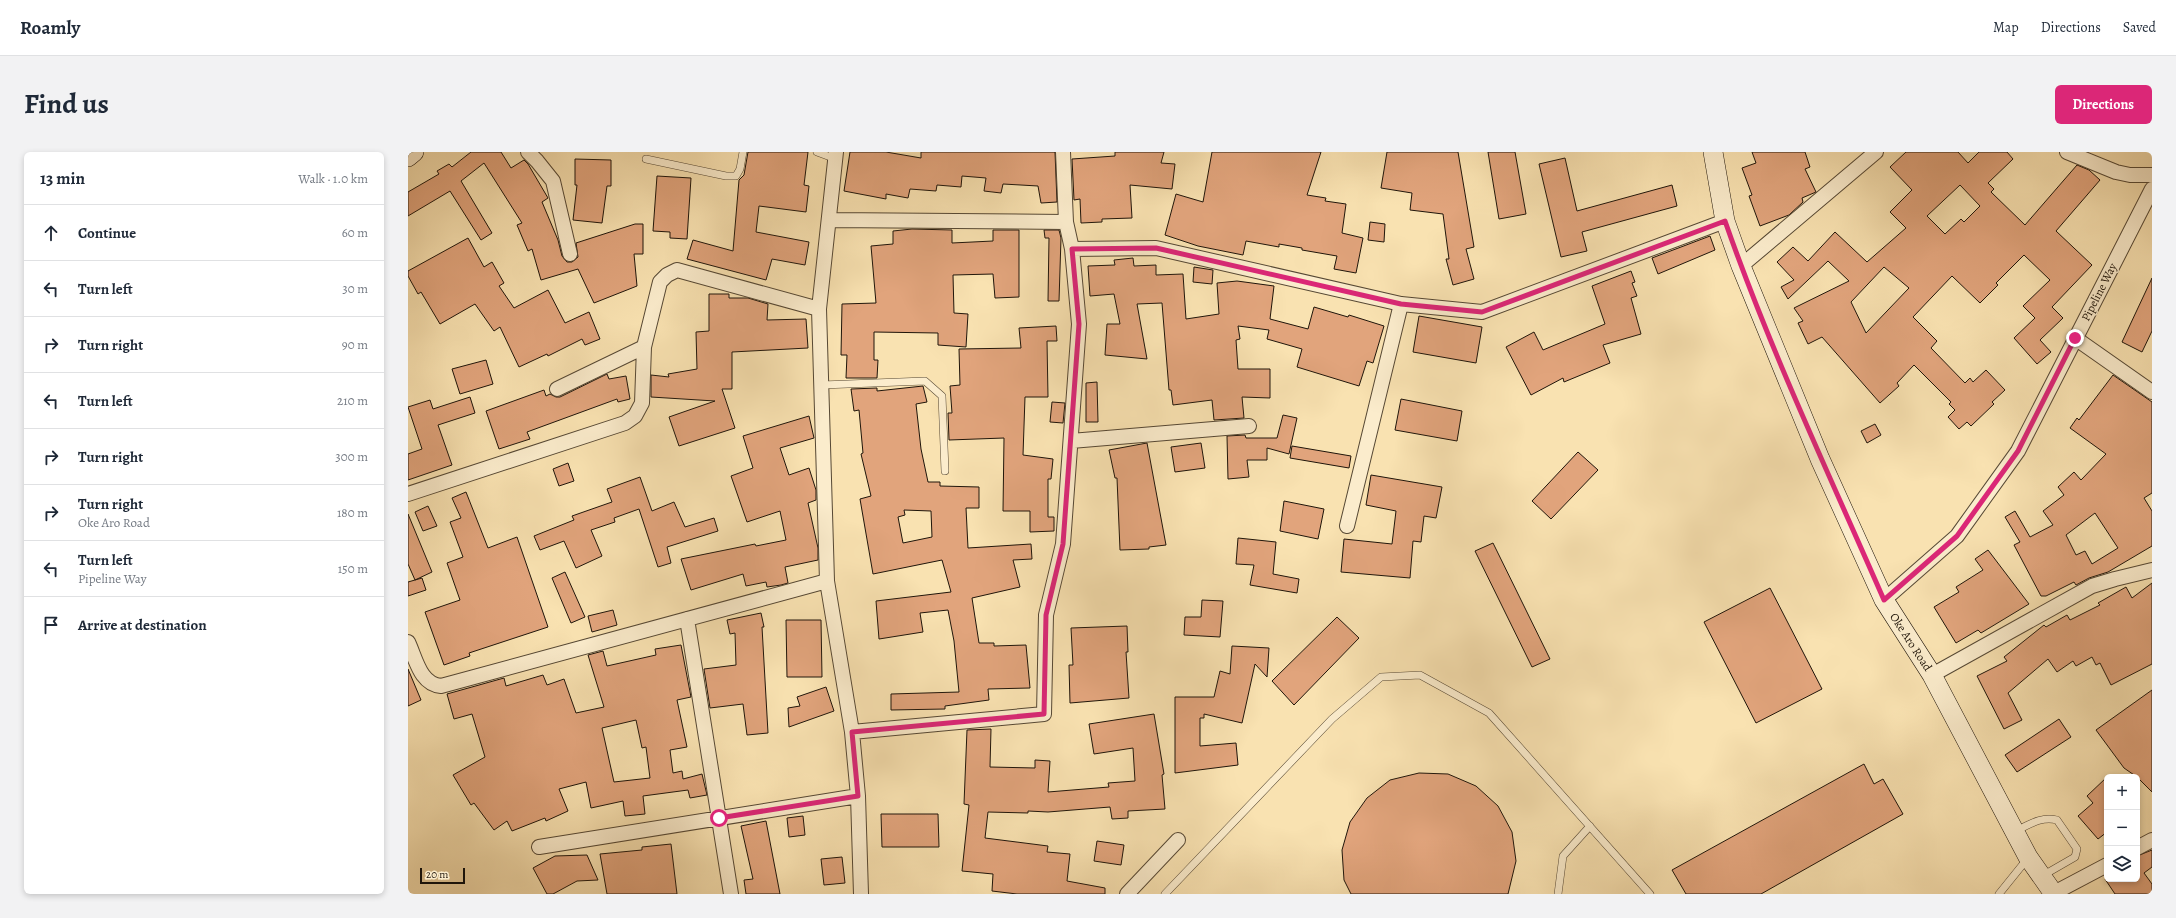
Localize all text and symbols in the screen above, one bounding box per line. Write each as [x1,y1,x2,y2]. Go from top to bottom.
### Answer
text: Roamly [20,15,80,41]
text: Map [1993,18,2019,37]
text: Directions [2041,18,2101,37]
text: Saved [2123,18,2156,37]
text: Find us [24,85,109,123]
button: Directions [2055,85,2152,124]
text: 13 min [40,167,85,190]
text: Walk · 1.0 km [298,170,368,187]
icon: ahead [40,222,62,244]
text: Continue [78,223,136,243]
text: 60 m [342,224,368,241]
street label: Pipeline Way [2078,260,2121,324]
icon: left [40,278,62,300]
text: Turn left [78,279,133,299]
text: 30 m [342,280,368,297]
route end [2066,329,2084,347]
icon: right [40,334,62,356]
text: Turn right [78,335,143,355]
text: 90 m [342,336,368,353]
icon: left [40,390,62,412]
text: Turn left [78,391,133,411]
text: 210 m [337,392,368,409]
icon: right [40,446,62,468]
text: Turn right [78,447,143,467]
text: 300 m [335,448,368,465]
text: Turn right [78,494,143,514]
icon: right [40,502,62,524]
text: 180 m [337,504,368,521]
text: Oke Aro Road [78,514,150,531]
text: Turn left [78,550,133,570]
icon: left [40,558,62,580]
text: 150 m [338,560,368,577]
text: Pipeline Way [78,570,146,587]
street label: Oke Aro Road [1886,610,1936,675]
icon: arrive [40,614,62,636]
text: Arrive at destination [78,615,207,635]
map controls [2104,774,2140,882]
button: + [2104,774,2140,810]
route start [710,809,728,827]
button: − [2104,810,2140,846]
button: layers [2104,846,2140,882]
scale bar [420,866,465,885]
text: 20 m [426,867,448,882]

